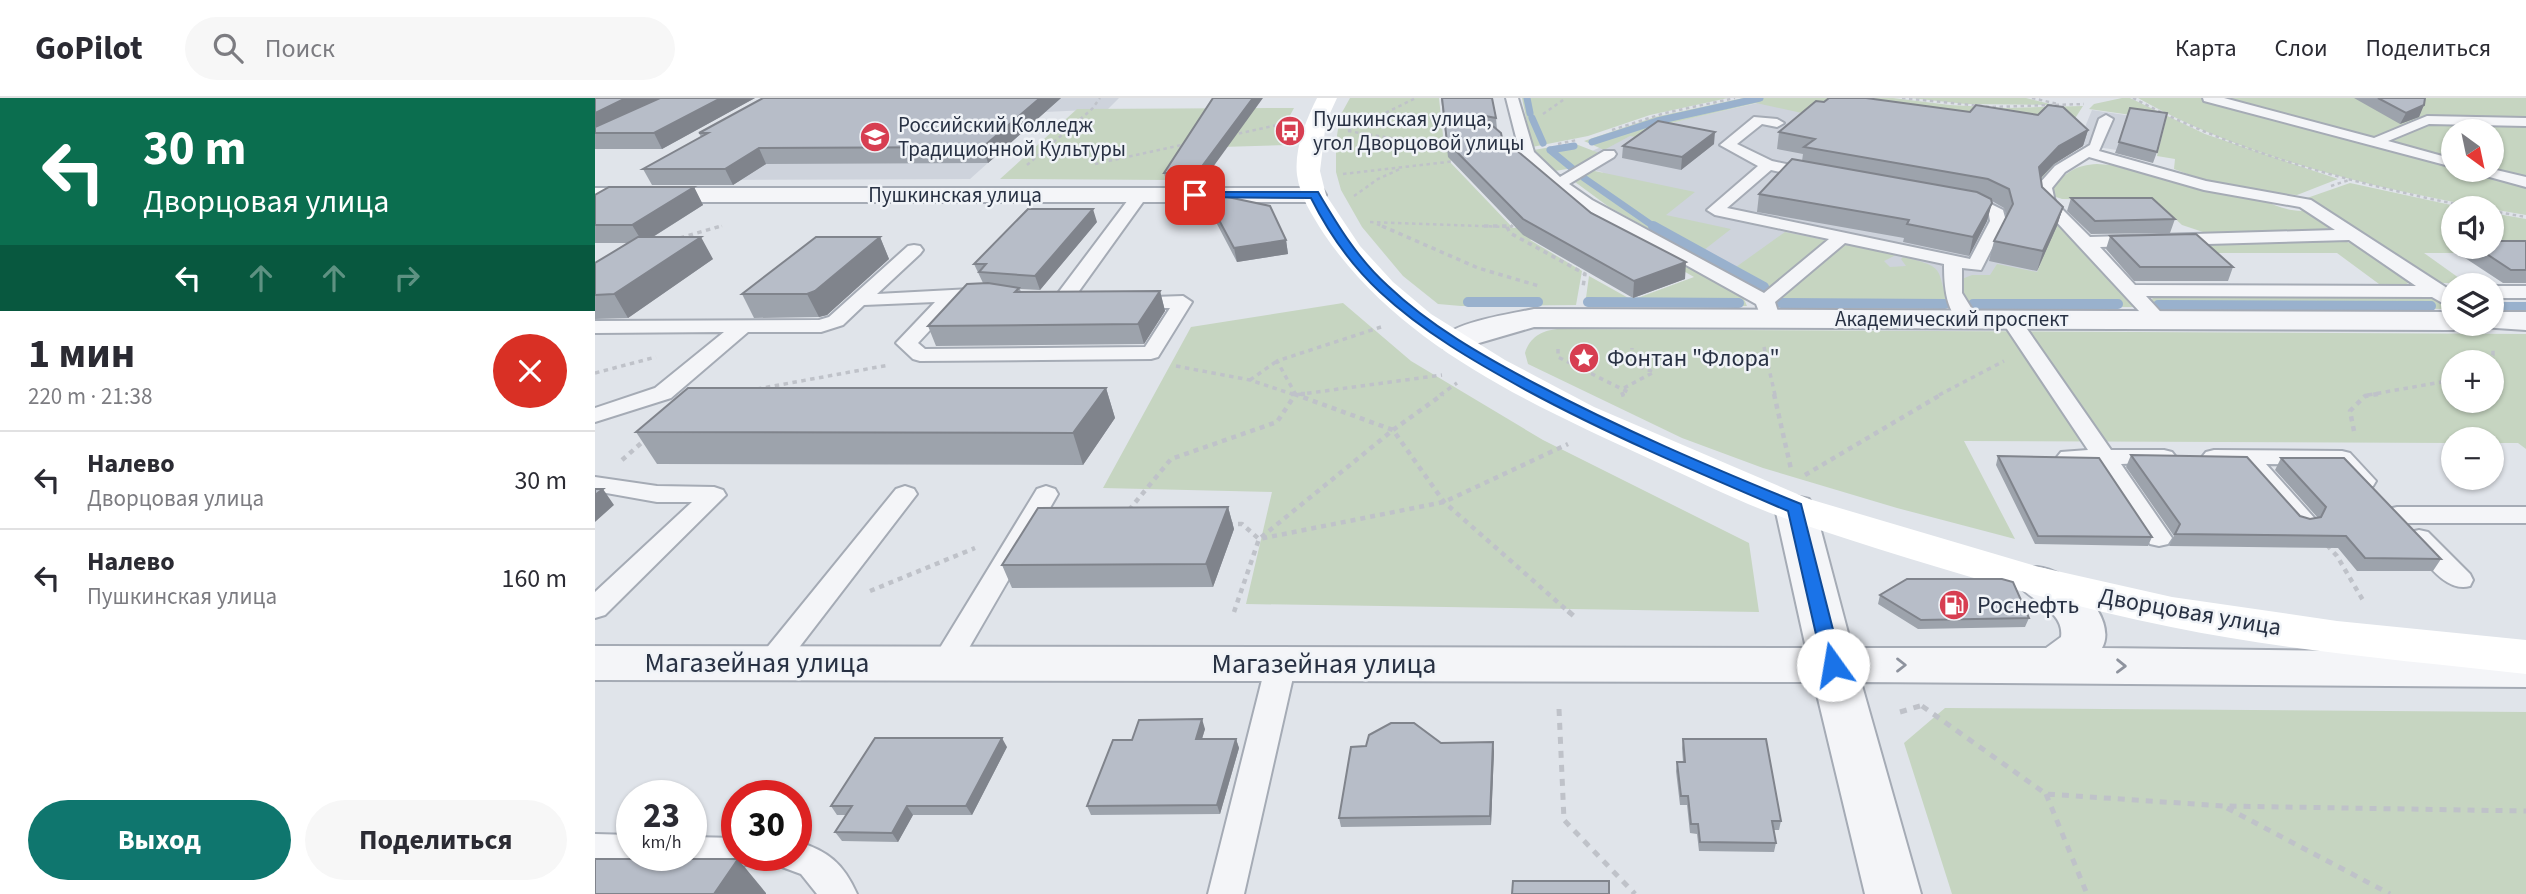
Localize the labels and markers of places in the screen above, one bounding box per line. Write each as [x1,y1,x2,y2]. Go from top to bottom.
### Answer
place label: Пушкинская улица, угол Дворцовой улицы [1313,104,1524,158]
place label: Российский Колледж Традиционной Культуры [898,110,1126,164]
bus stop icon: Пушкинская улица, угол Дворцовой улицы [1273,114,1307,148]
school or university icon: Российский Колледж Традиционной Культуры [858,120,892,154]
pin [1165,165,1225,225]
place icon: Фонтан "Флора" [1567,341,1601,375]
place label: Фонтан "Флора" [1607,341,1780,376]
fuel station icon: Роснефть [1937,588,1971,622]
place label: Роснефть [1977,588,2079,623]

